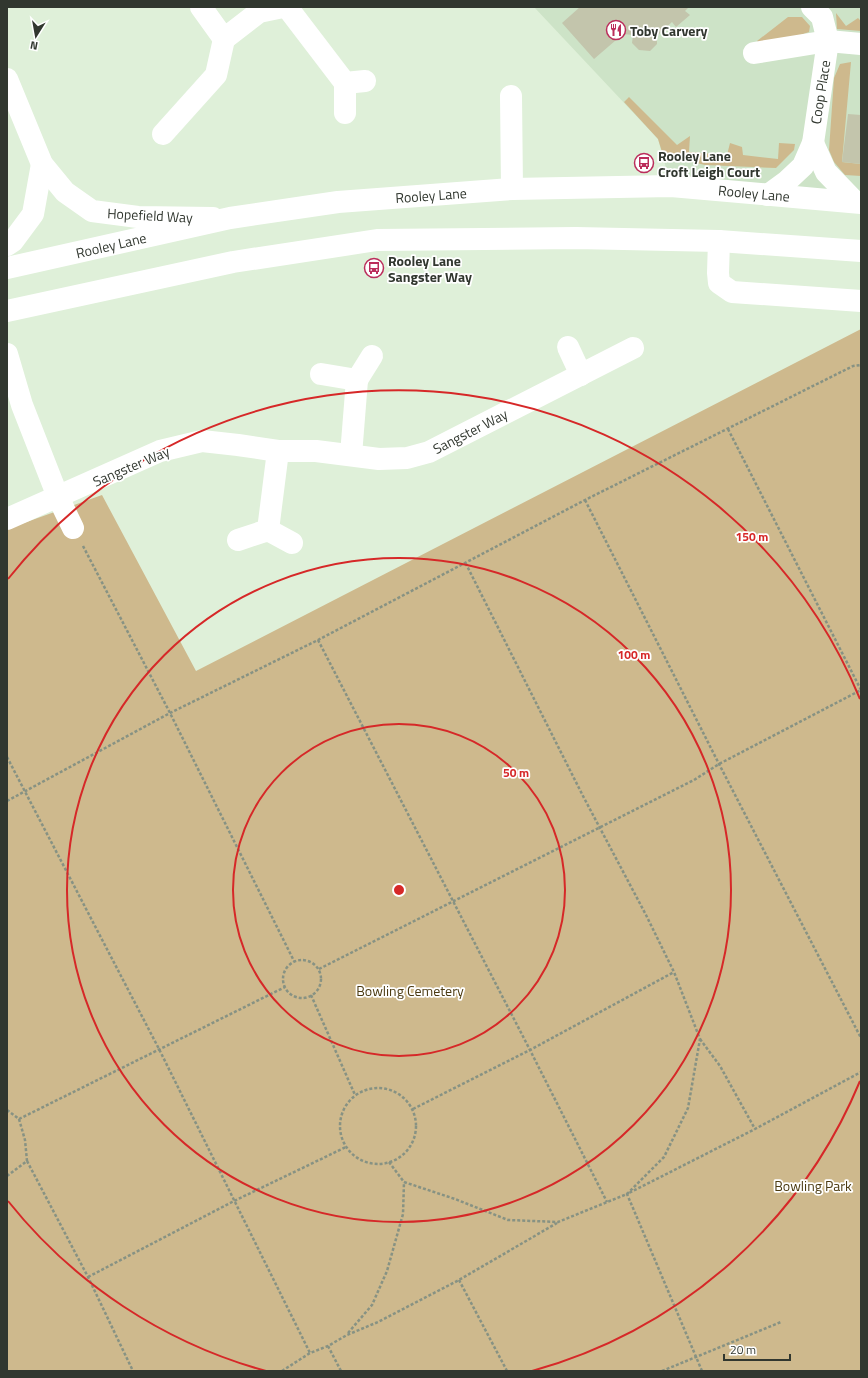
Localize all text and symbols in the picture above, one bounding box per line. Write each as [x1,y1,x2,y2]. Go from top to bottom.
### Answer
north arrow [16,16,56,56]
restaurant icon: Toby Carvery [605,19,627,41]
place label: Toby Carvery [630,20,708,41]
text: N [29,37,39,54]
street label: Coop Place [805,59,835,125]
place label: Rooley Lane Croft Leigh Court [658,145,760,182]
bus stop icon: Rooley Lane Croft Leigh Court [633,152,655,174]
street label: Rooley Lane [717,179,791,207]
street label: Rooley Lane [395,182,467,208]
street label: Hopefield Way [107,202,194,228]
street label: Rooley Lane [74,227,148,263]
place label: Rooley Lane Sangster Way [388,250,472,287]
bus stop icon: Rooley Lane Sangster Way [363,257,385,279]
street label: Sangster Way [429,403,511,459]
street label: Sangster Way [89,440,173,492]
text: 150 m [736,527,768,546]
text: 100 m [618,645,650,664]
text: 50 m [503,763,529,782]
centre of rings [392,883,406,897]
park label: Bowling Cemetery [356,980,464,1001]
park label: Bowling Park [774,1175,852,1196]
scale bar [724,1336,790,1362]
text: 20 m [730,1340,756,1359]

